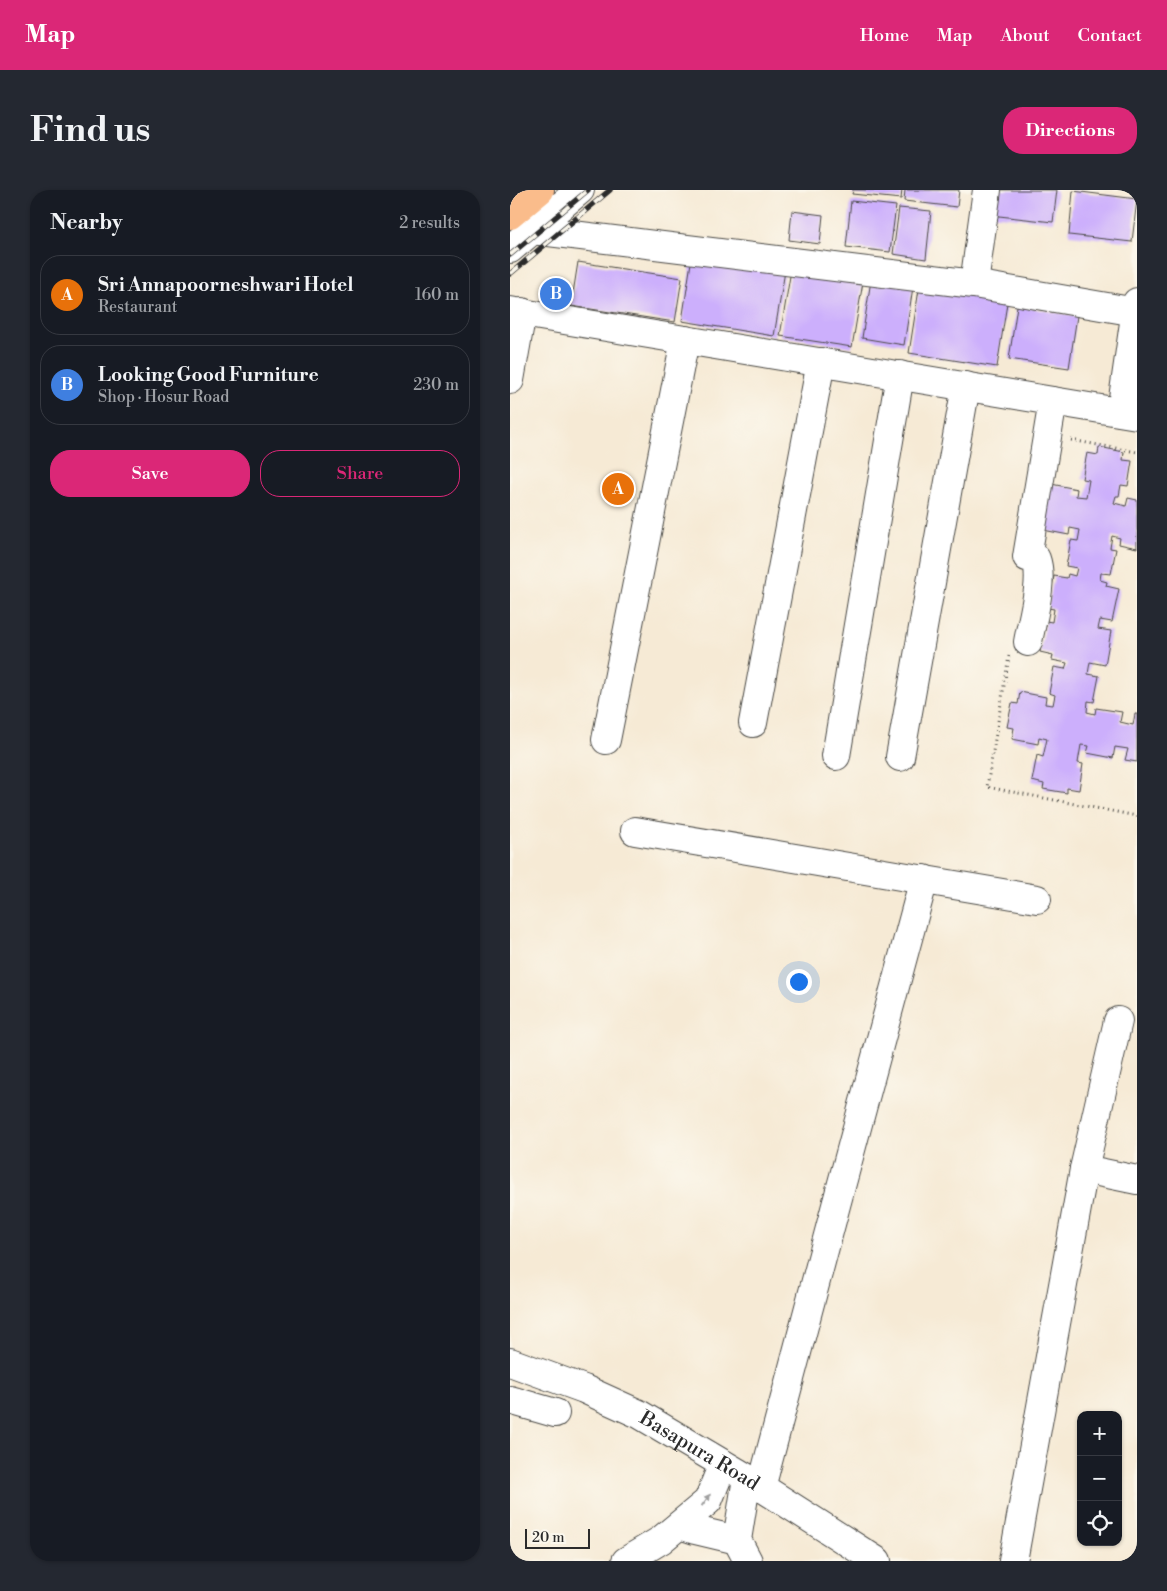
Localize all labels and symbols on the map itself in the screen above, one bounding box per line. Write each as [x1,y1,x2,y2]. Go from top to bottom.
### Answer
pin: B [540,275,572,313]
pin: A [602,470,634,508]
your location [786,969,812,995]
street label: Basapura Road [634,1406,764,1497]
one-way arrow [701,1493,711,1507]
scale bar [525,1526,590,1549]

